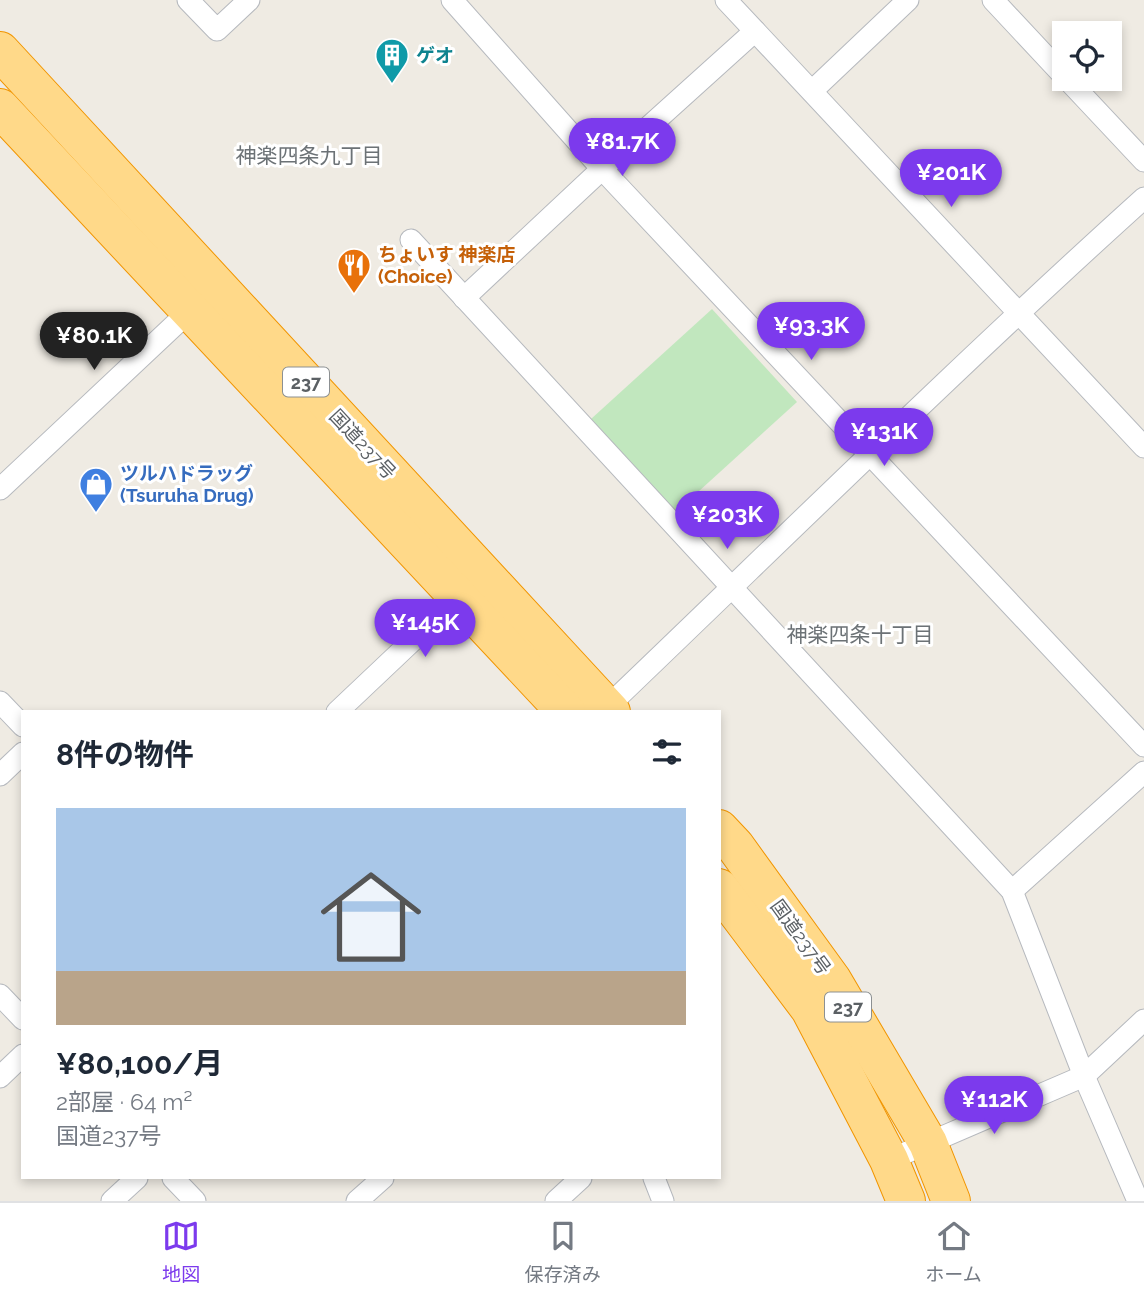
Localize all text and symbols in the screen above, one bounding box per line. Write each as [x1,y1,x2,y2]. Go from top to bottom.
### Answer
map controls [1052,21,1122,91]
button: locate [1052,21,1122,91]
building icon: ゲオ [373,36,411,85]
place label: ゲオ [416,44,454,66]
pin: ¥81.7K [565,118,679,178]
text: ¥81.7K [585,127,659,154]
district label: 神楽四条九丁目 [236,143,383,168]
pin: ¥201K [902,150,1000,209]
text: ¥201K [916,158,986,185]
place label: ちょいす 神楽店 (Choice) [378,243,516,287]
restaurant icon: ちょいす 神楽店 (Choice) [335,246,373,295]
pin: ¥93.3K [754,302,868,362]
text: ¥93.3K [773,311,849,338]
pin: ¥80.1K [37,312,151,372]
text: ¥80.1K [56,321,132,348]
road number: 237 [283,368,329,396]
street label: 国道237号 [325,405,401,483]
pin: ¥131K [835,408,933,468]
text: ¥131K [850,417,918,444]
place label: ツルハドラッグ (Tsuruha Drug) [120,462,254,506]
shop icon: ツルハドラッグ (Tsuruha Drug) [77,465,115,514]
pin: ¥203K [678,491,776,551]
text: ¥203K [691,500,763,527]
pin: ¥145K [376,600,474,659]
text: ¥145K [390,608,460,635]
district label: 神楽四条十丁目 [787,622,934,647]
icon: filters [648,733,686,771]
text: 8件の物件 [56,737,194,772]
icon: home [308,854,434,980]
street label: 国道237号 [766,895,836,979]
road number: 237 [825,992,871,1022]
text: ¥80,100/月 [56,1046,223,1081]
pin: ¥112K [945,1076,1043,1136]
text: ¥112K [960,1085,1028,1112]
text: 2部屋 · 64 m² [56,1088,192,1115]
text: 国道237号 [56,1122,161,1149]
tab: 地図 [162,1217,200,1286]
tab: 保存済み [525,1217,601,1286]
tab: ホーム [925,1217,982,1286]

